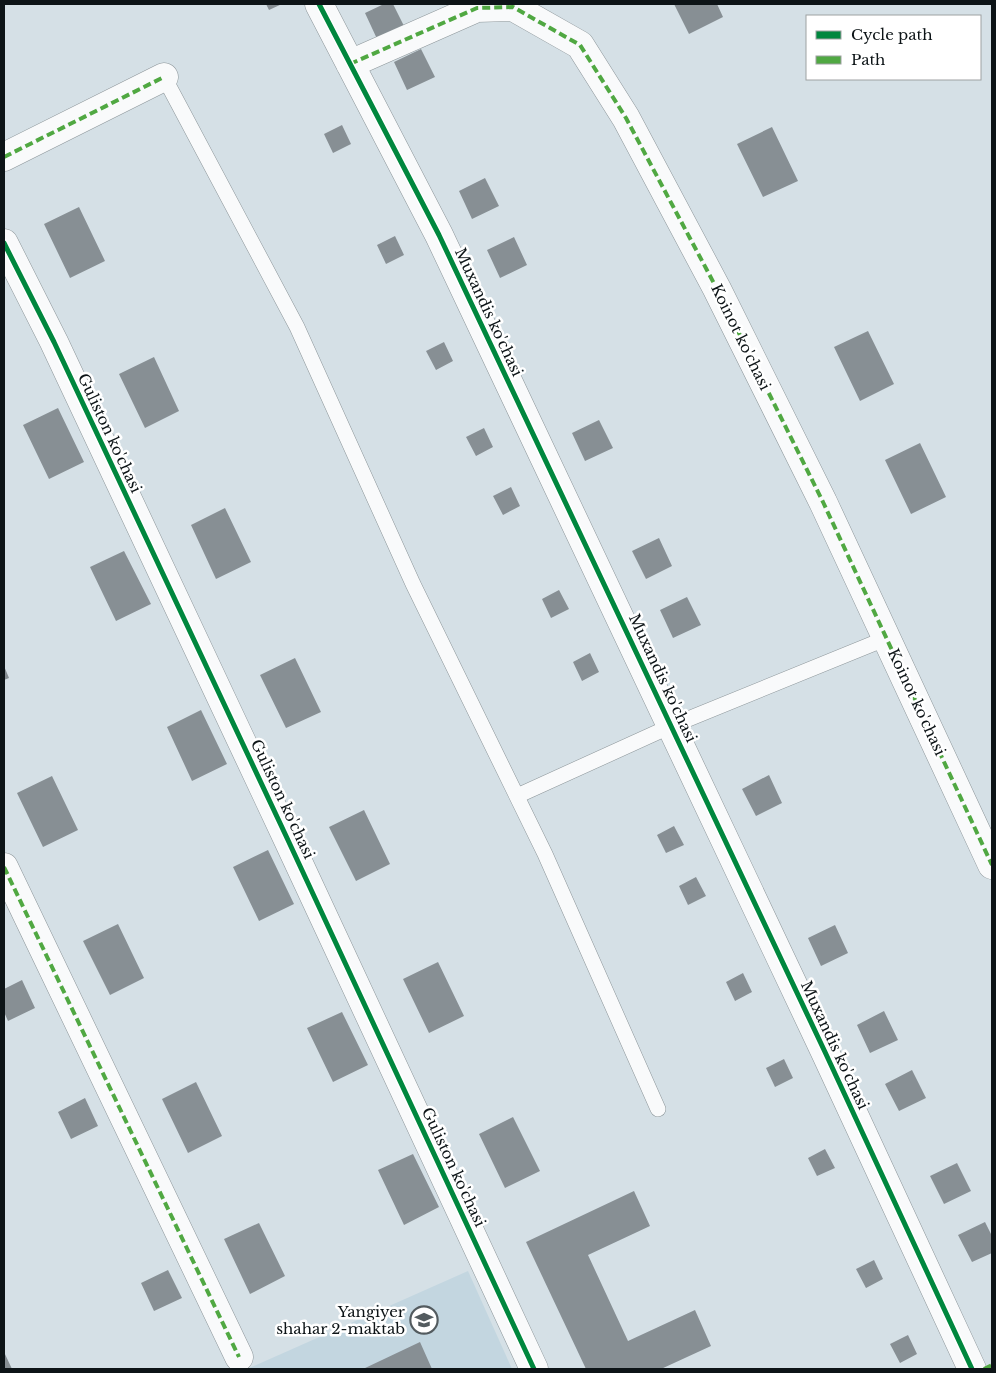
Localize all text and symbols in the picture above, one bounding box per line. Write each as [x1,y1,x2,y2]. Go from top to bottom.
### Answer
legend [806,15,981,80]
text: Cycle path [851,25,933,44]
text: Path [851,50,885,69]
street label: Muxandis ko'chasi [451,245,527,379]
street label: Koinot ko'chasi [707,281,775,393]
street label: Guliston ko'chasi [74,370,146,496]
street label: Muxandis ko'chasi [625,611,701,745]
street label: Koinot ko'chasi [884,645,950,759]
street label: Guliston ko'chasi [247,736,319,862]
street label: Muxandis ko'chasi [797,978,873,1112]
street label: Guliston ko'chasi [418,1104,490,1230]
place label: Yangiyer shahar 2-maktab [276,1302,406,1338]
school or university icon: Yangiyer shahar 2-maktab [409,1305,439,1335]

